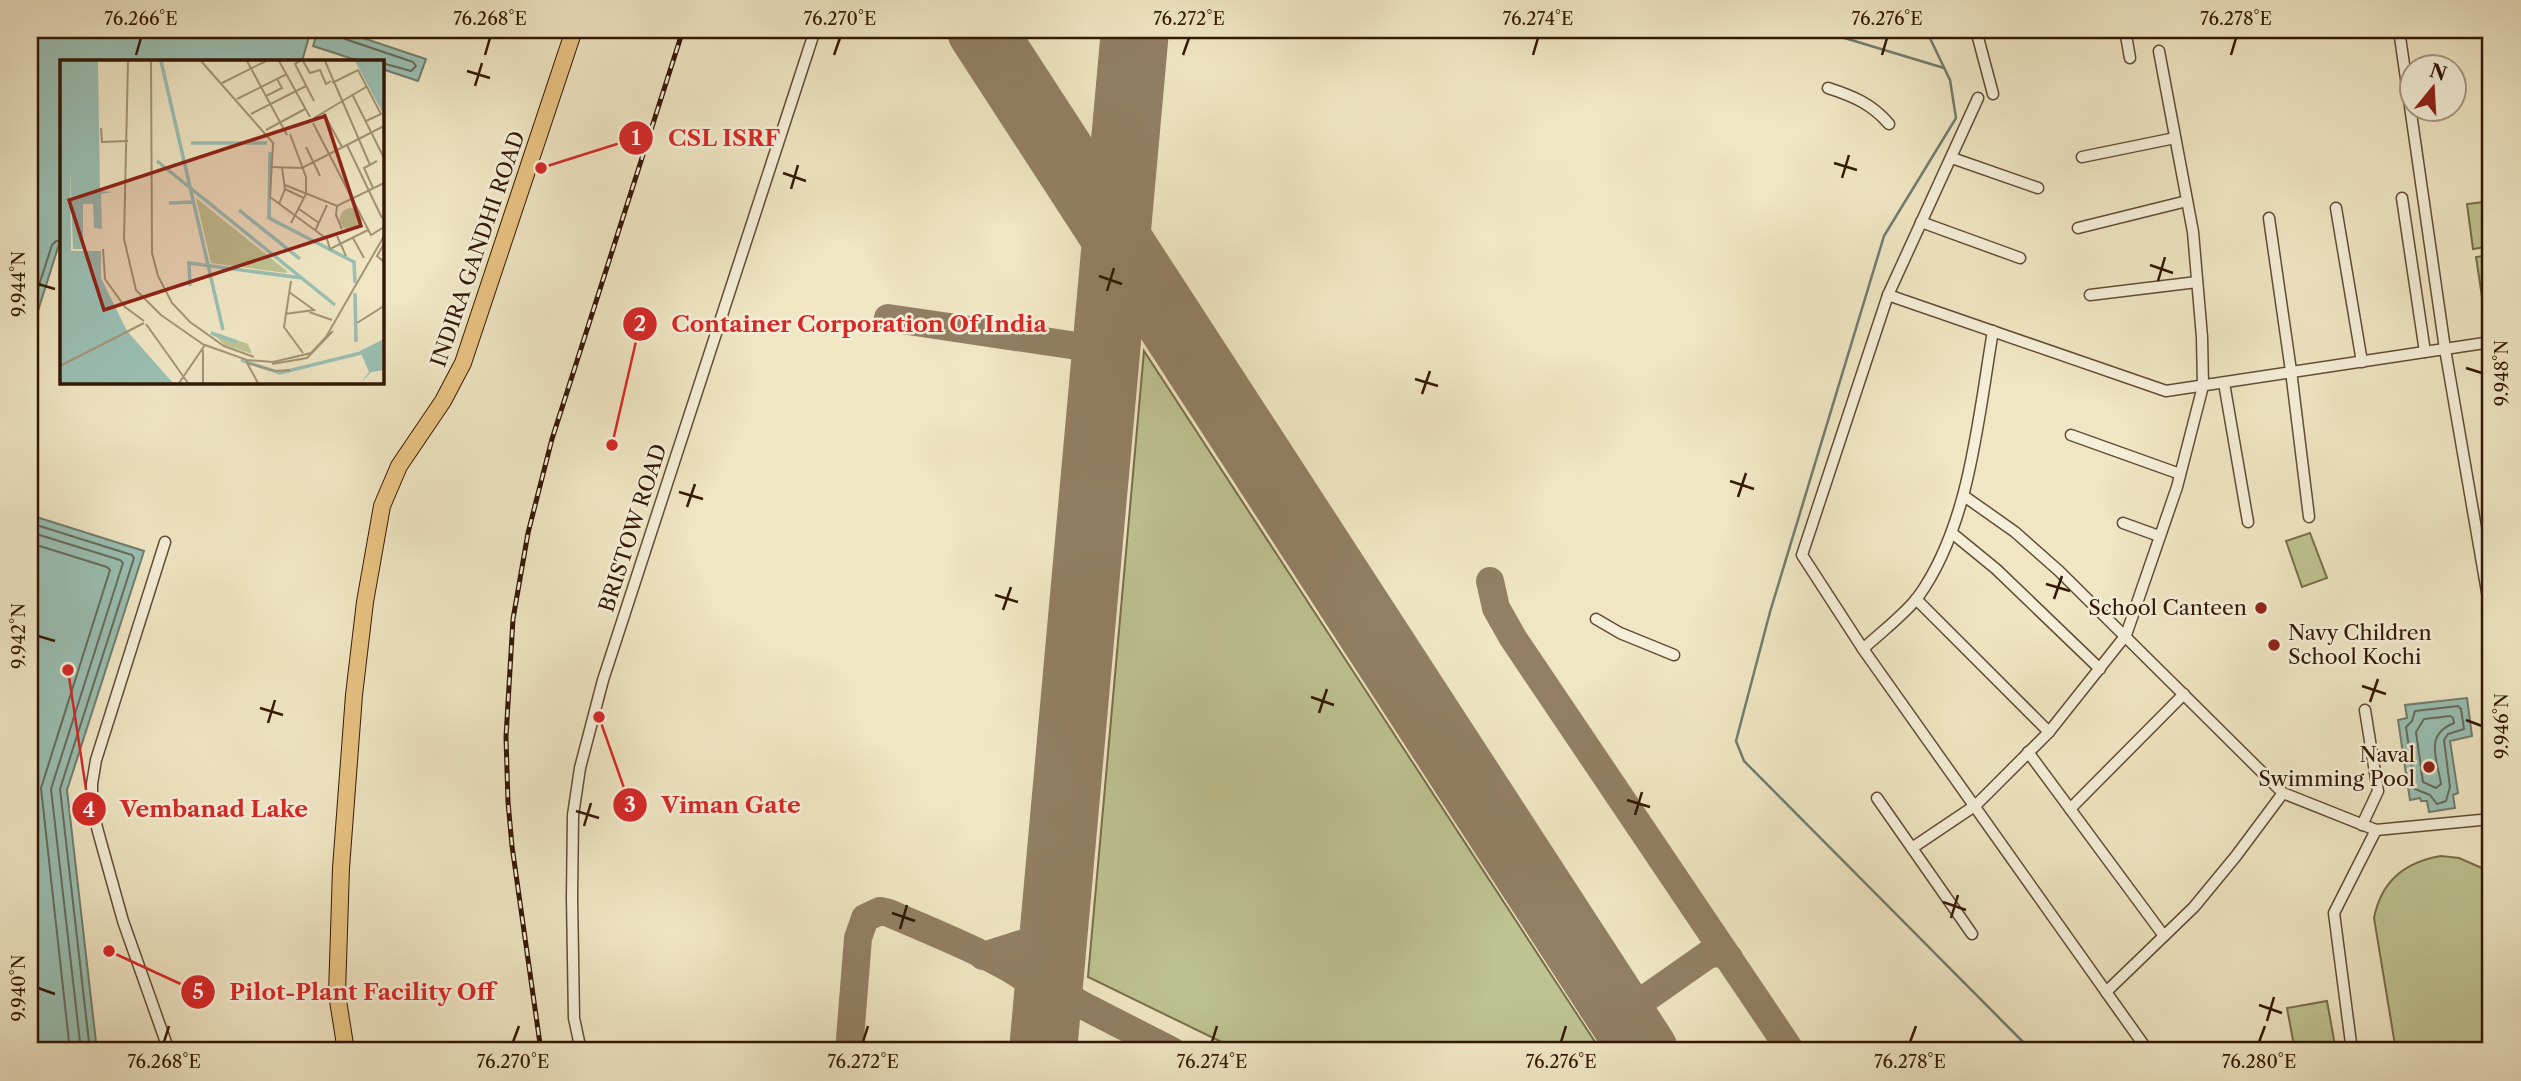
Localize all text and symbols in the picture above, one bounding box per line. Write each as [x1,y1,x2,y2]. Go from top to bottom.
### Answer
text: 76.266°E [104,8,178,30]
text: 76.268°E [453,8,527,30]
text: 76.270°E [804,8,876,30]
text: 76.272°E [1153,8,1225,30]
text: 76.274°E [1502,8,1574,30]
text: 76.276°E [1851,8,1923,30]
text: 76.278°E [2200,8,2272,30]
north arrow [2398,52,2468,122]
text: N [2427,59,2450,86]
inset map [60,60,383,383]
callout: CSL ISRF [618,116,794,160]
text: CSL ISRF [668,124,780,152]
text: 1 [631,125,641,150]
street label: INDIRA GANDHI ROAD [425,128,530,370]
text: 9.944°N [8,251,30,317]
callout: Container Corporation Of India [622,302,1061,346]
text: Container Corporation Of India [671,310,1047,338]
text: 2 [634,311,646,336]
text: 9.948°N [2491,340,2513,406]
street label: BRISTOW ROAD [594,441,671,615]
place label: School Canteen [2088,595,2247,620]
marker: School Canteen [2253,600,2269,616]
text: 9.942°N [8,603,30,669]
place label: Navy Children School Kochi [2288,620,2432,669]
marker: Navy Children School Kochi [2266,637,2282,653]
text: 9.946°N [2491,693,2513,759]
place label: Naval Swimming Pool [2258,742,2415,791]
marker: Naval Swimming Pool [2421,759,2437,775]
callout: Viman Gate [613,783,815,827]
callout: Vembanad Lake [71,787,322,831]
text: Viman Gate [660,791,801,819]
text: 3 [624,792,636,817]
text: Vembanad Lake [119,795,308,823]
text: 4 [83,797,95,822]
text: 9.940°N [8,954,30,1022]
callout: Pilot-Plant Facility Off [180,970,509,1014]
text: Pilot-Plant Facility Off [229,978,498,1006]
text: 5 [192,979,204,1004]
text: 76.268°E [127,1051,201,1073]
text: 76.270°E [477,1051,549,1073]
text: 76.272°E [827,1051,899,1073]
text: 76.274°E [1176,1051,1248,1073]
text: 76.276°E [1525,1051,1597,1073]
text: 76.278°E [1874,1051,1946,1073]
text: 76.280°E [2222,1051,2296,1073]

